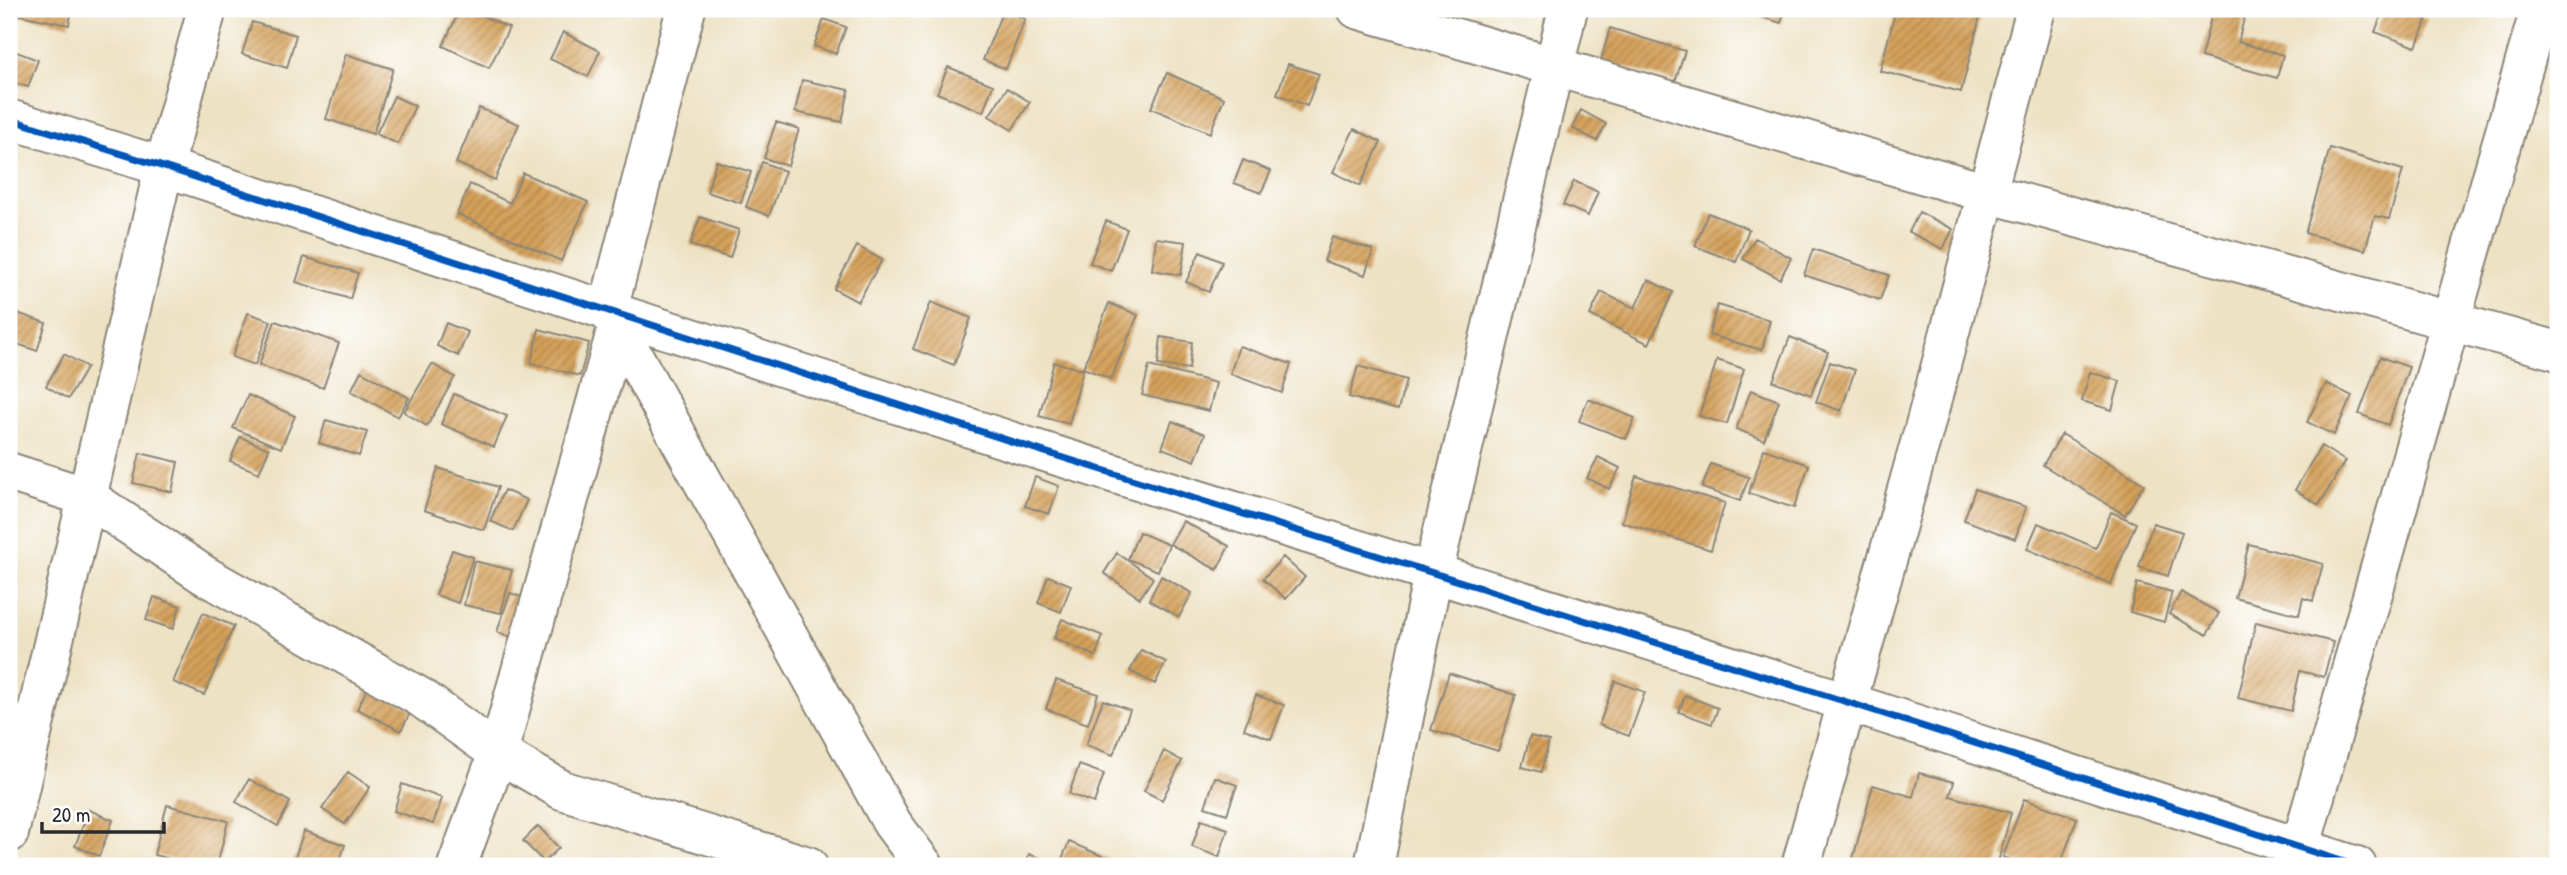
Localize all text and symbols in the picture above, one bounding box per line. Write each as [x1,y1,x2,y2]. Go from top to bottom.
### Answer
scale bar [42,791,164,835]
text: 20 m [52,800,90,829]

